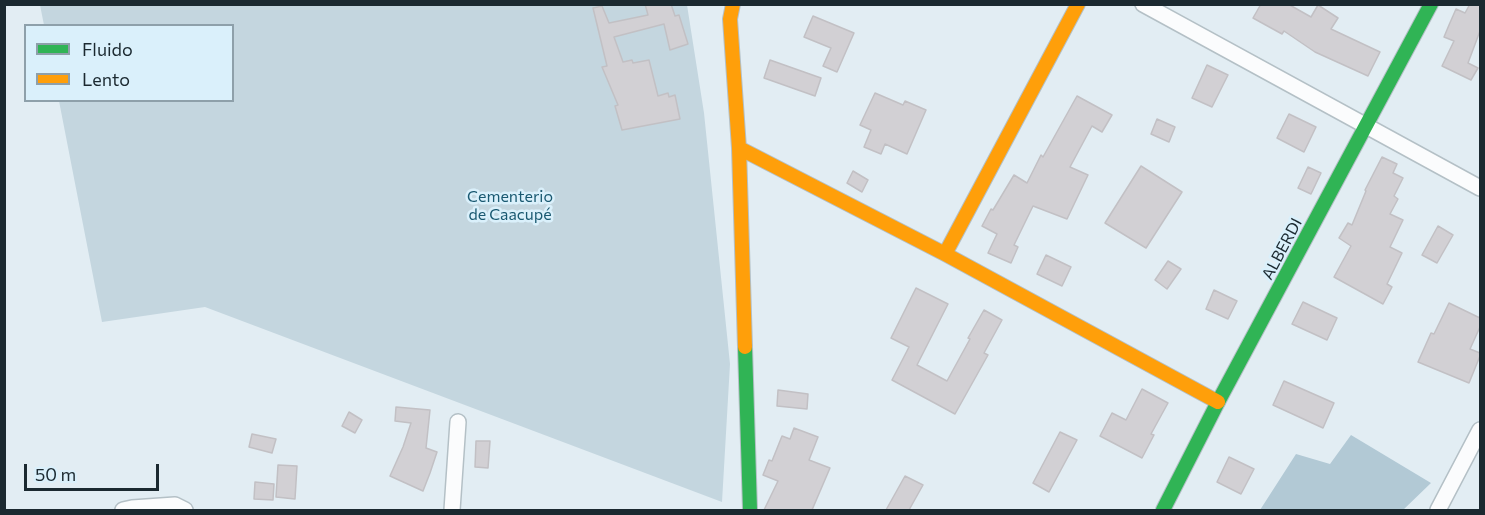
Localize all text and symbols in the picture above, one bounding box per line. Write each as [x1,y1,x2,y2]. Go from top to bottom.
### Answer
legend [24,24,234,102]
text: Fluido [82,38,133,60]
text: Lento [82,68,130,90]
park label: Cementerio de Caacupé [467,187,553,225]
street label: ALBERDI [1258,215,1306,283]
scale bar [27,452,162,490]
text: 50 m [35,463,76,485]

